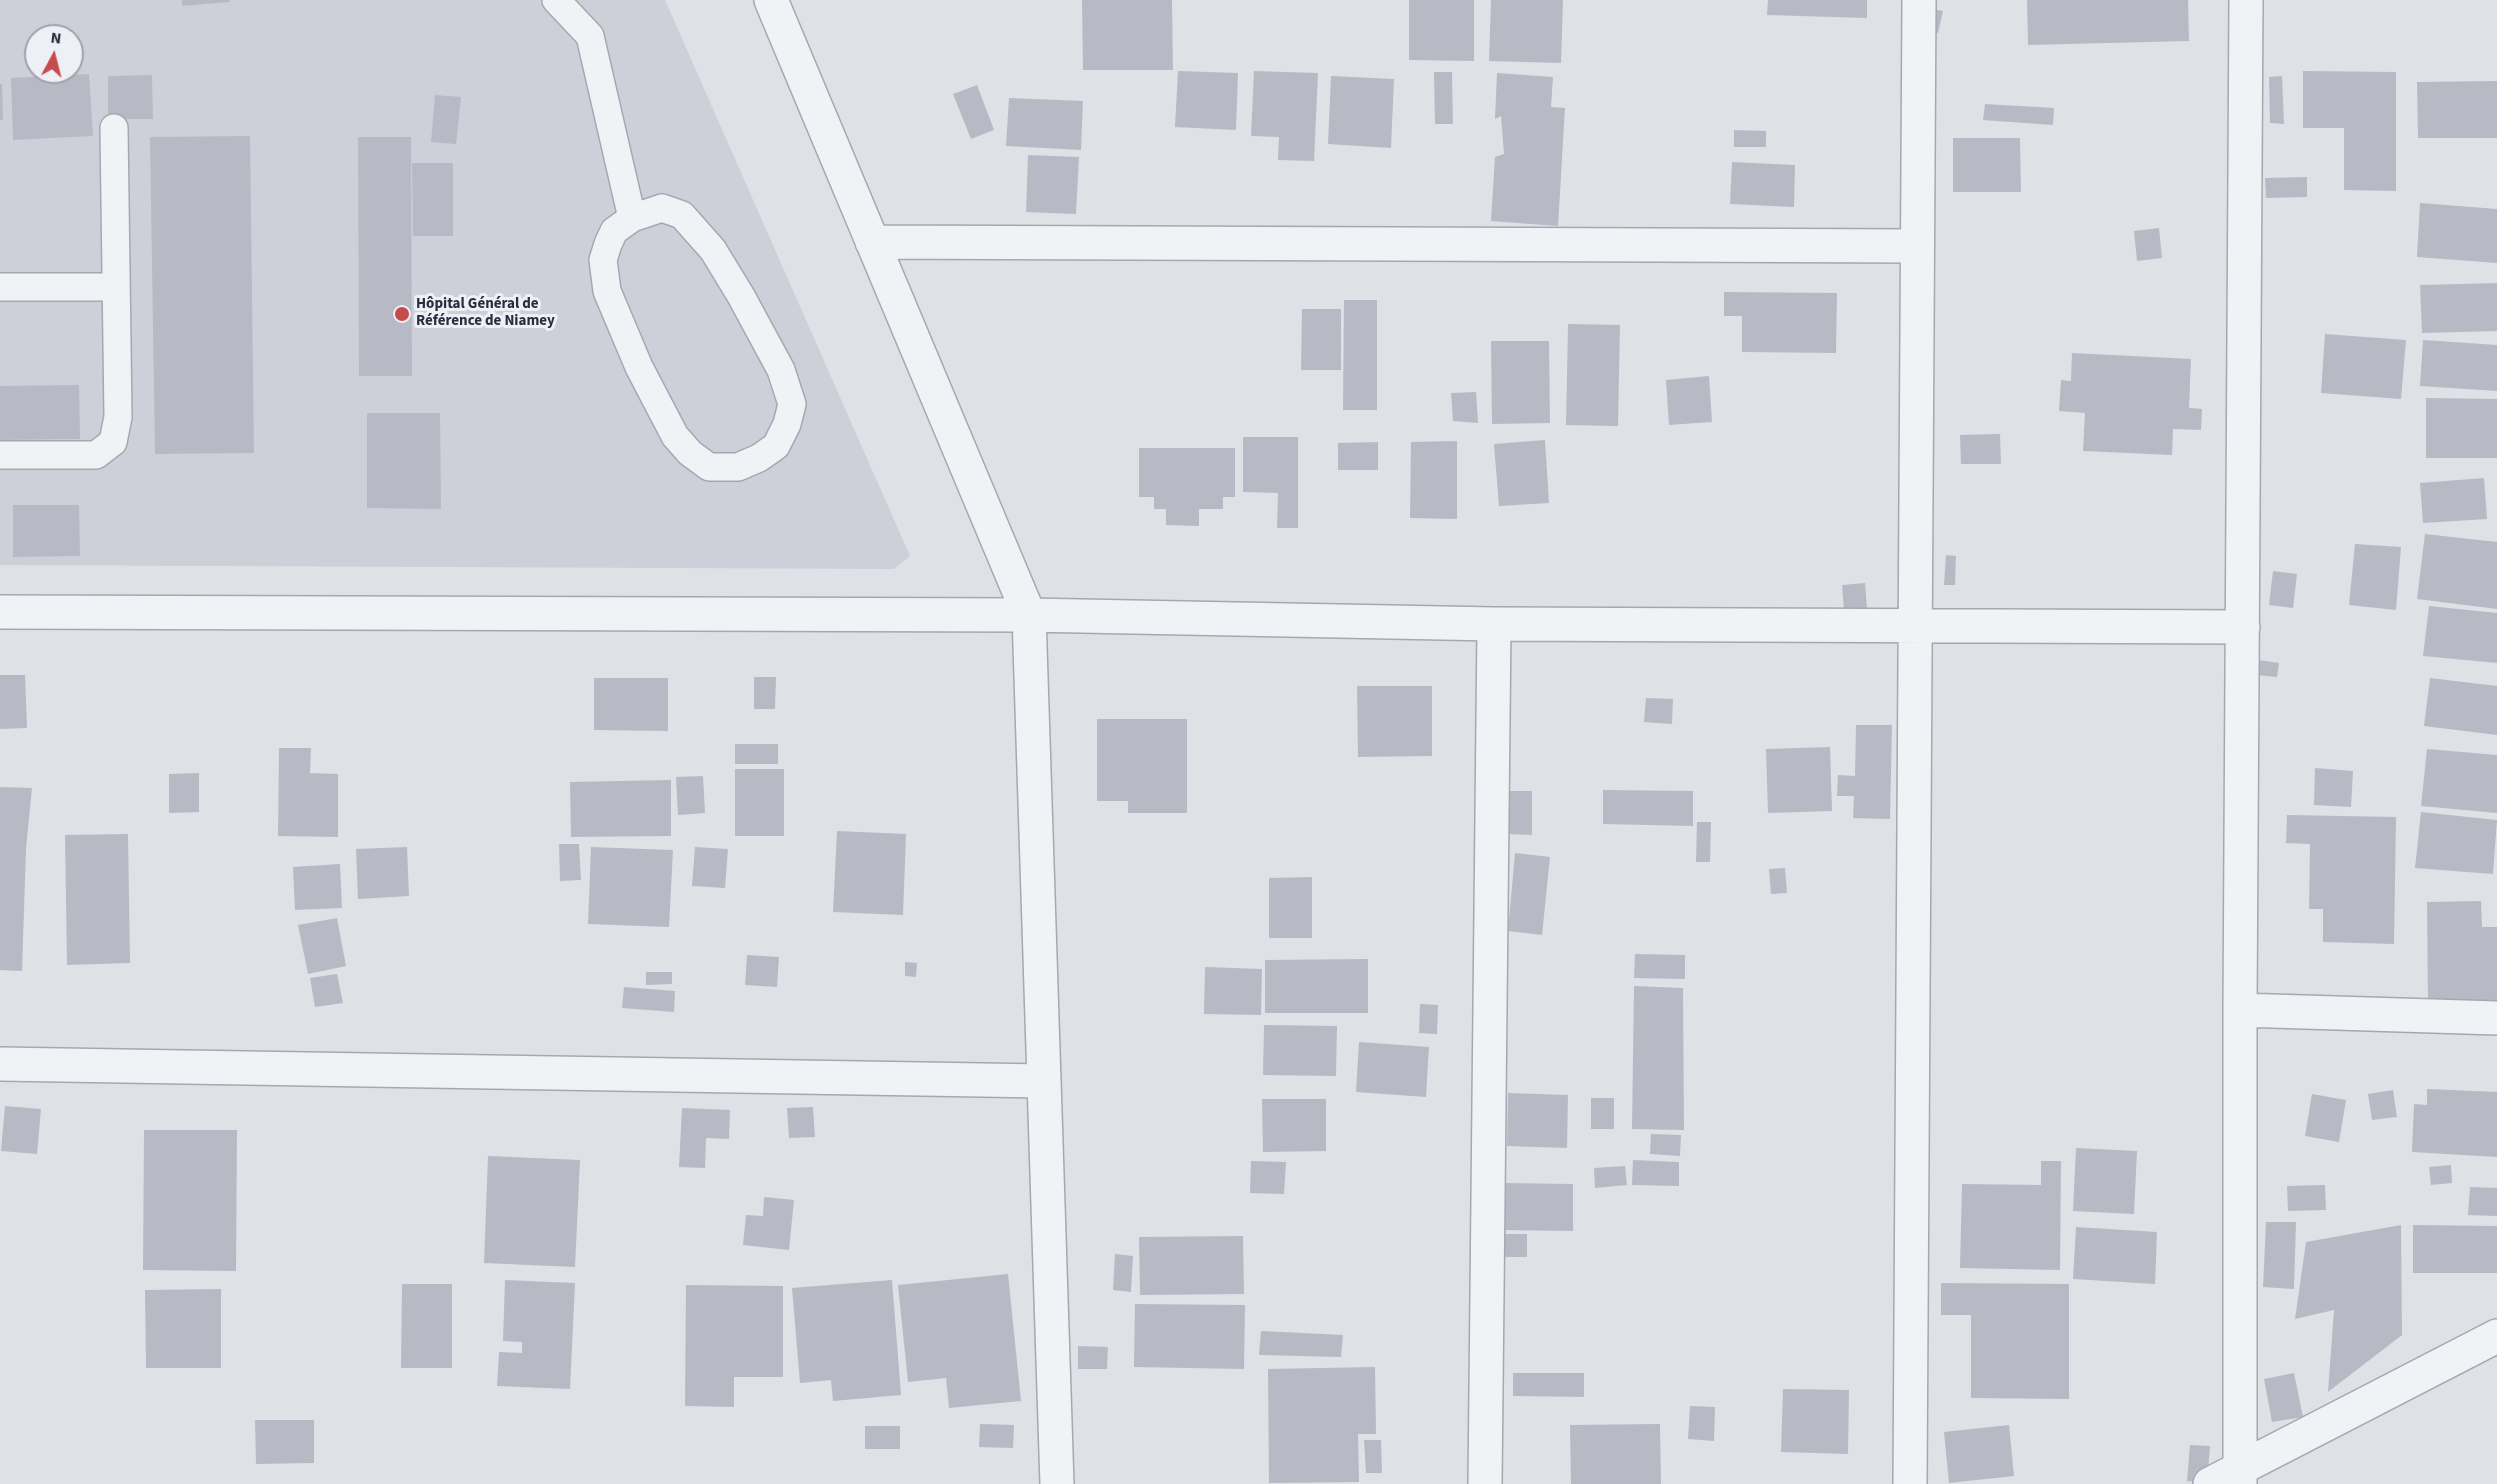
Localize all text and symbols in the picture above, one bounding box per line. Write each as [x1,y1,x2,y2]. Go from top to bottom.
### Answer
north arrow [24,24,84,84]
text: N [49,27,63,50]
place label: Hôpital Général de Référence de Niamey [416,296,555,331]
marker: Hôpital Général de Référence de Niamey [393,305,411,323]

